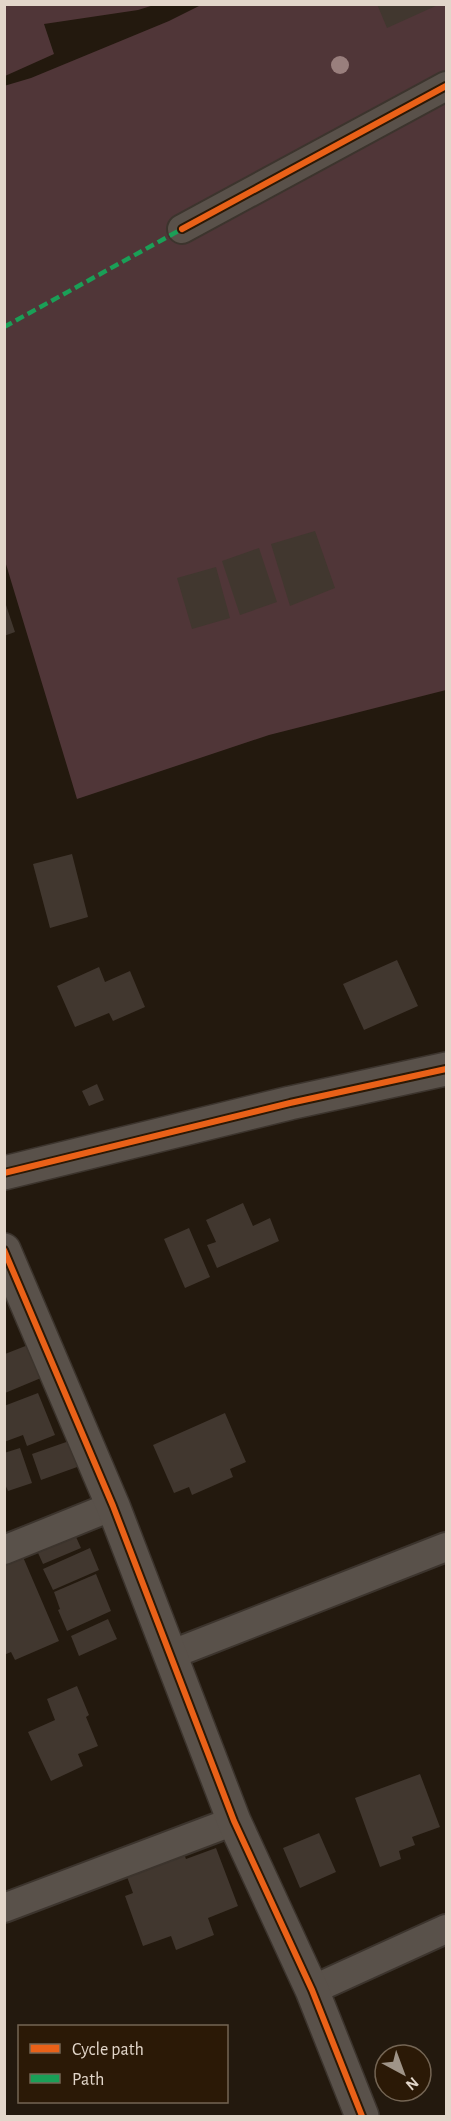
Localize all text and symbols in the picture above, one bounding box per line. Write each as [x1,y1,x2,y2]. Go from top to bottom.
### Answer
legend [18,2025,228,2103]
text: Cycle path [72,2041,144,2059]
north arrow [373,2043,433,2103]
text: Path [72,2071,104,2089]
text: N [403,2074,422,2093]

